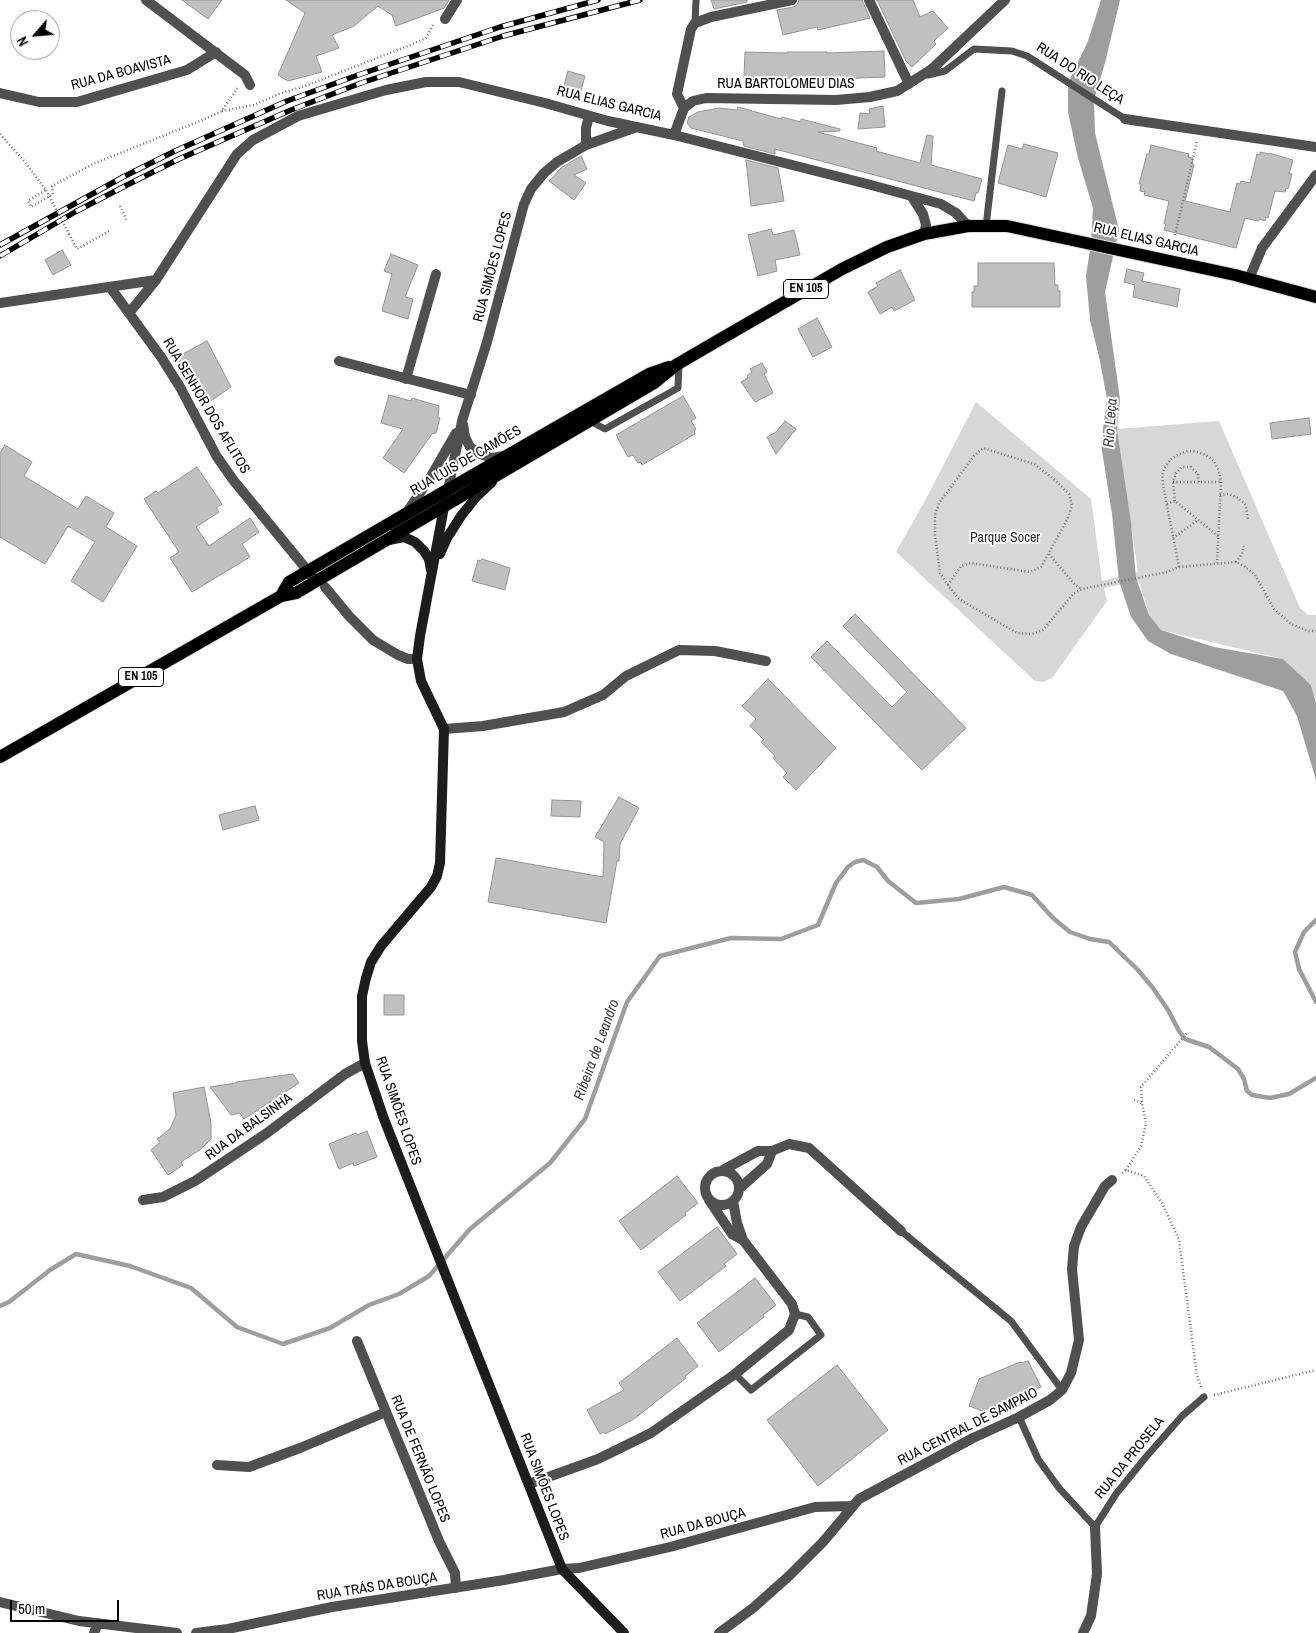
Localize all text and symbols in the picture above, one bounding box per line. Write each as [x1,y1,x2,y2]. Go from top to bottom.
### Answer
north arrow [10,10,60,60]
text: N [13,34,32,49]
street label: RUA DO RIO LEÇA [1033,39,1127,109]
street label: RUA DA BOAVISTA [69,52,173,94]
street label: RUA BARTOLOMEU DIAS [717,76,855,92]
street label: RUA ELIAS GARCIA [555,83,663,125]
street label: RUA SIMÕES LOPES [470,210,516,324]
street label: RUA ELIAS GARCIA [1092,220,1200,260]
road number: EN 105 [784,280,828,298]
street label: RUA SENHOR DOS AFLITOS [159,335,253,477]
water label: Rio Leça [1100,398,1122,448]
street label: RUA LUÍS DE CAMÕES [408,422,524,500]
park label: Parque Socer [970,530,1040,546]
road number: EN 105 [118,668,164,686]
water label: Ribeira de Leandro [570,997,624,1103]
street label: RUA SIMÕES LOPES [372,1055,424,1167]
street label: RUA DA BALSINHA [202,1090,296,1164]
street label: RUA CENTRAL DE SAMPAIO [895,1384,1041,1470]
street label: RUA DE FERNÃO LOPES [387,1393,453,1525]
street label: RUA DA PROSELA [1092,1414,1168,1502]
street label: RUA SIMÕES LOPES [516,1431,572,1543]
street label: RUA DA BOUÇA [659,1505,747,1543]
street label: RUA TRÁS DA BOUÇA [316,1569,438,1605]
scale bar [12,1590,121,1622]
text: 50 m [18,1598,45,1619]

